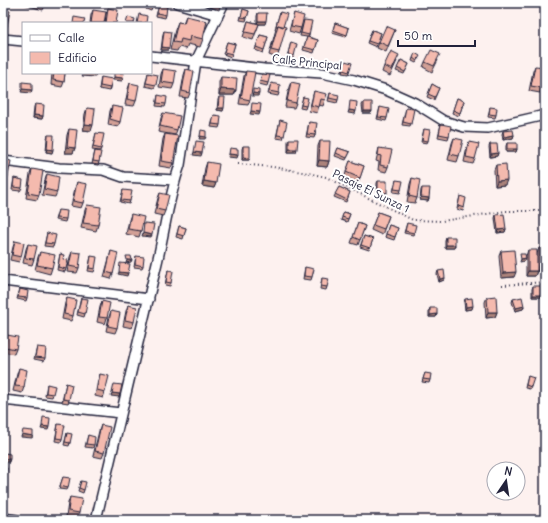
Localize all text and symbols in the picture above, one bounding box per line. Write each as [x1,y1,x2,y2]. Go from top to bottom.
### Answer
legend [22,22,152,74]
scale bar [398,22,475,48]
text: 50 m [404,28,433,43]
text: Calle [58,30,85,45]
text: Edificio [58,50,97,65]
street label: Calle Principal [271,51,343,73]
street label: Pasaje El Sunza 1 [330,166,412,216]
north arrow [486,461,526,501]
text: N [503,464,514,479]

